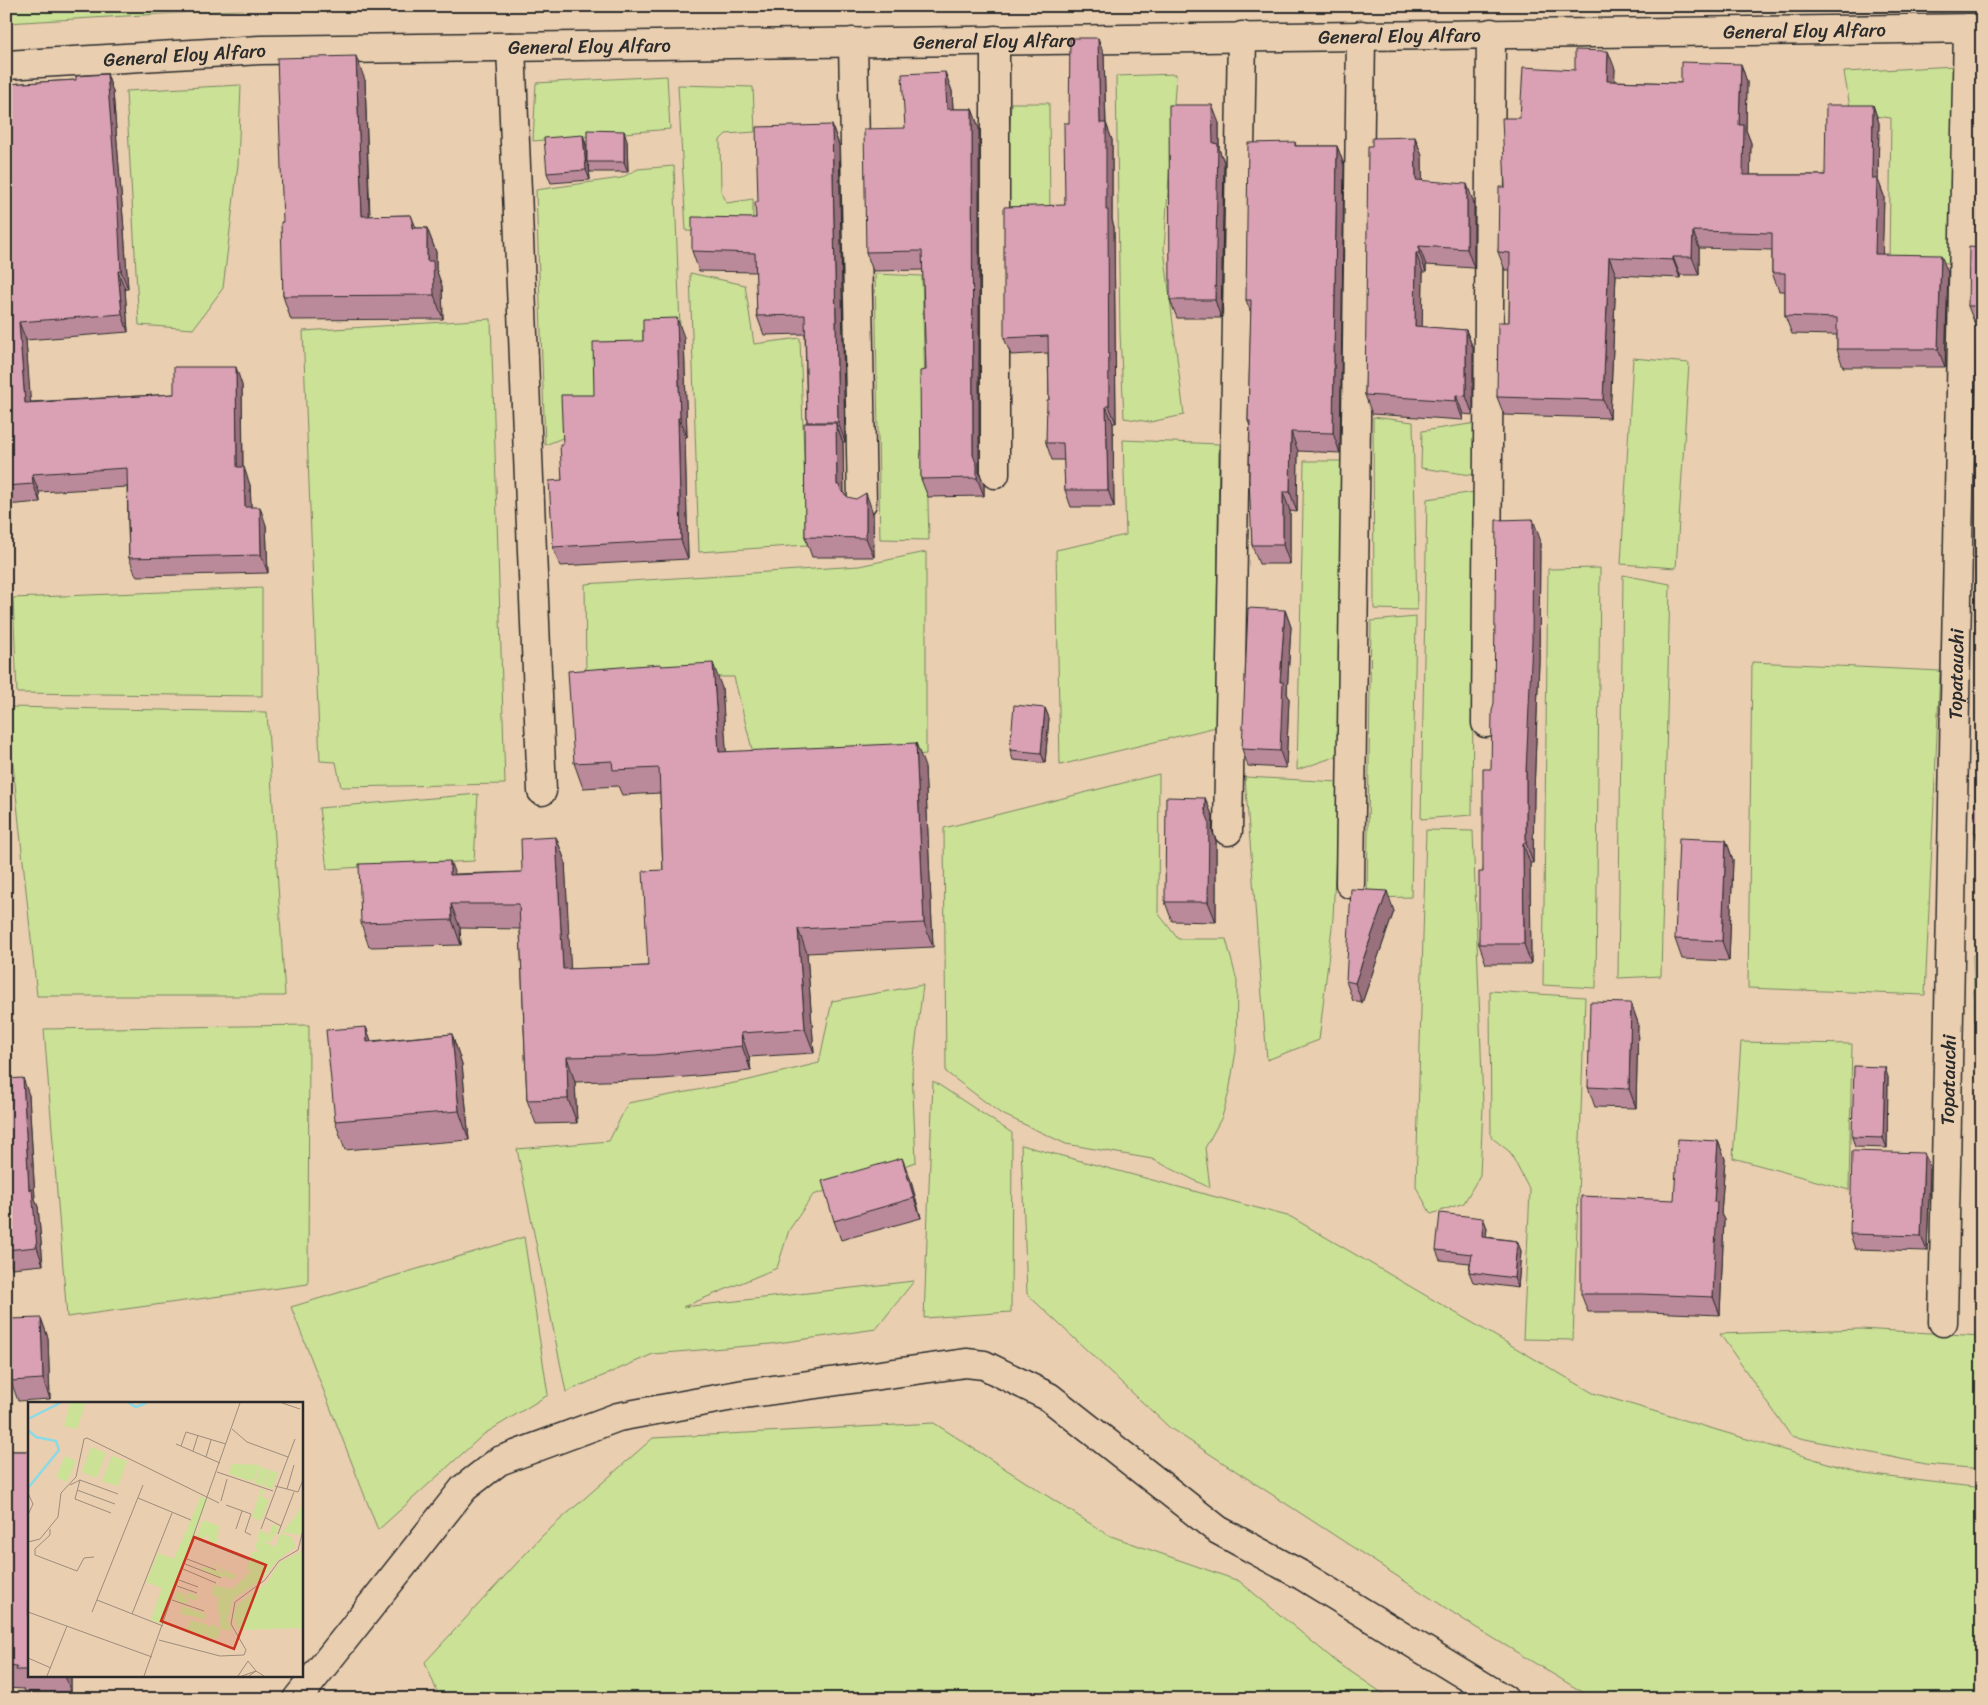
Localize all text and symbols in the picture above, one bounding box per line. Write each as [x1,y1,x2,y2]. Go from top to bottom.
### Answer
street label: General Eloy Alfaro [1723,13,1886,48]
street label: General Eloy Alfaro [1318,18,1481,53]
street label: General Eloy Alfaro [913,24,1076,59]
street label: General Eloy Alfaro [508,29,671,64]
street label: General Eloy Alfaro [102,34,266,76]
street label: Topatauchi [1939,628,1973,720]
street label: Topatauchi [1931,1034,1966,1126]
inset map [28,1402,302,1678]

